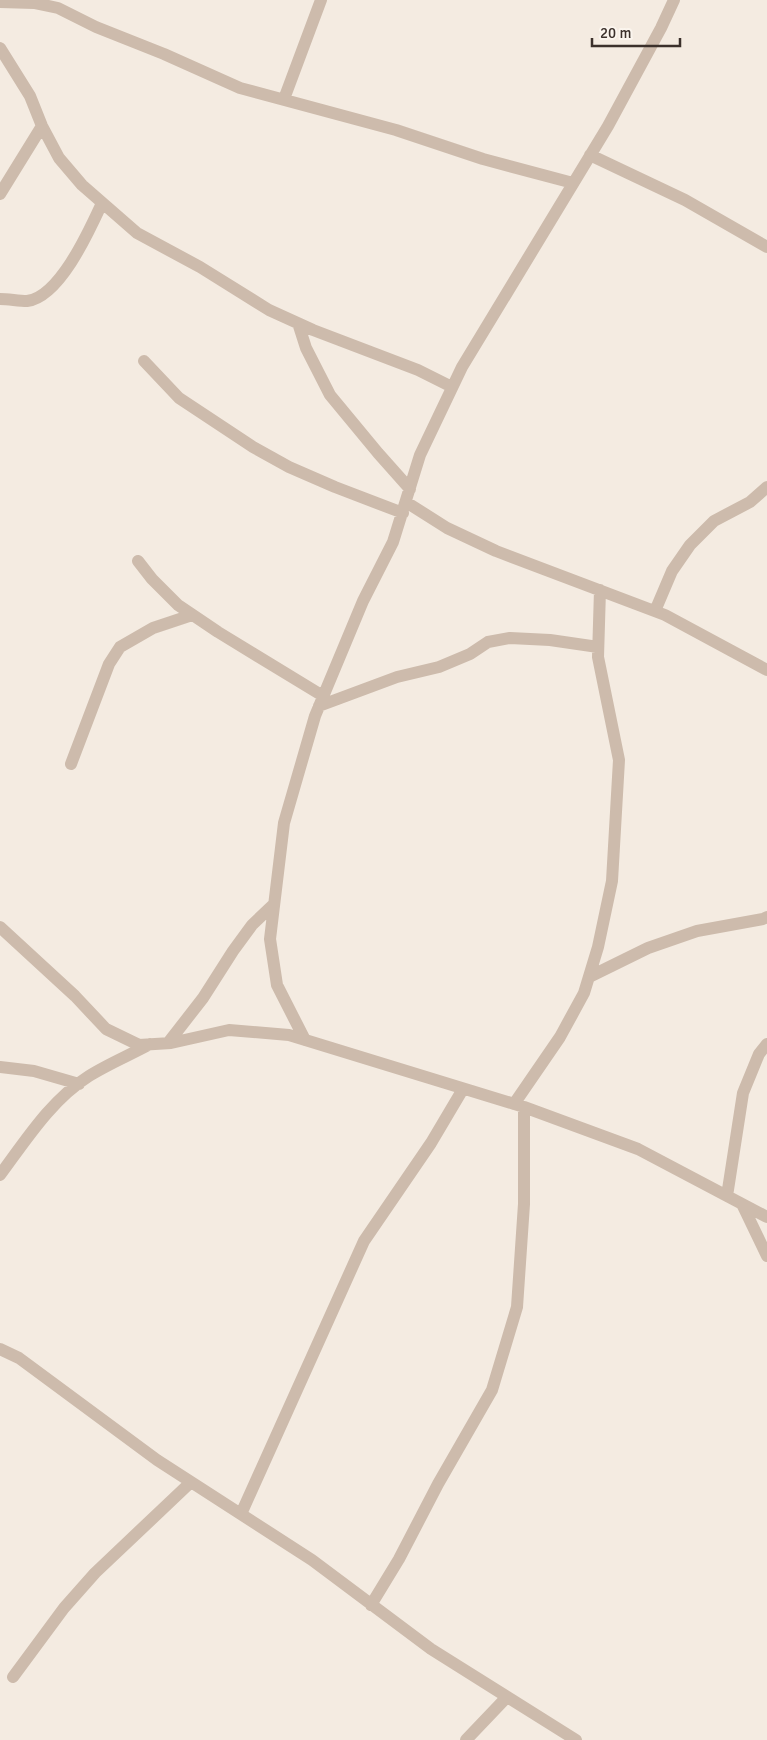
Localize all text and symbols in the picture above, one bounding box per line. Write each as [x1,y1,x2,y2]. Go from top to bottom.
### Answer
scale bar [592,15,680,47]
text: 20 m [600,24,631,42]

